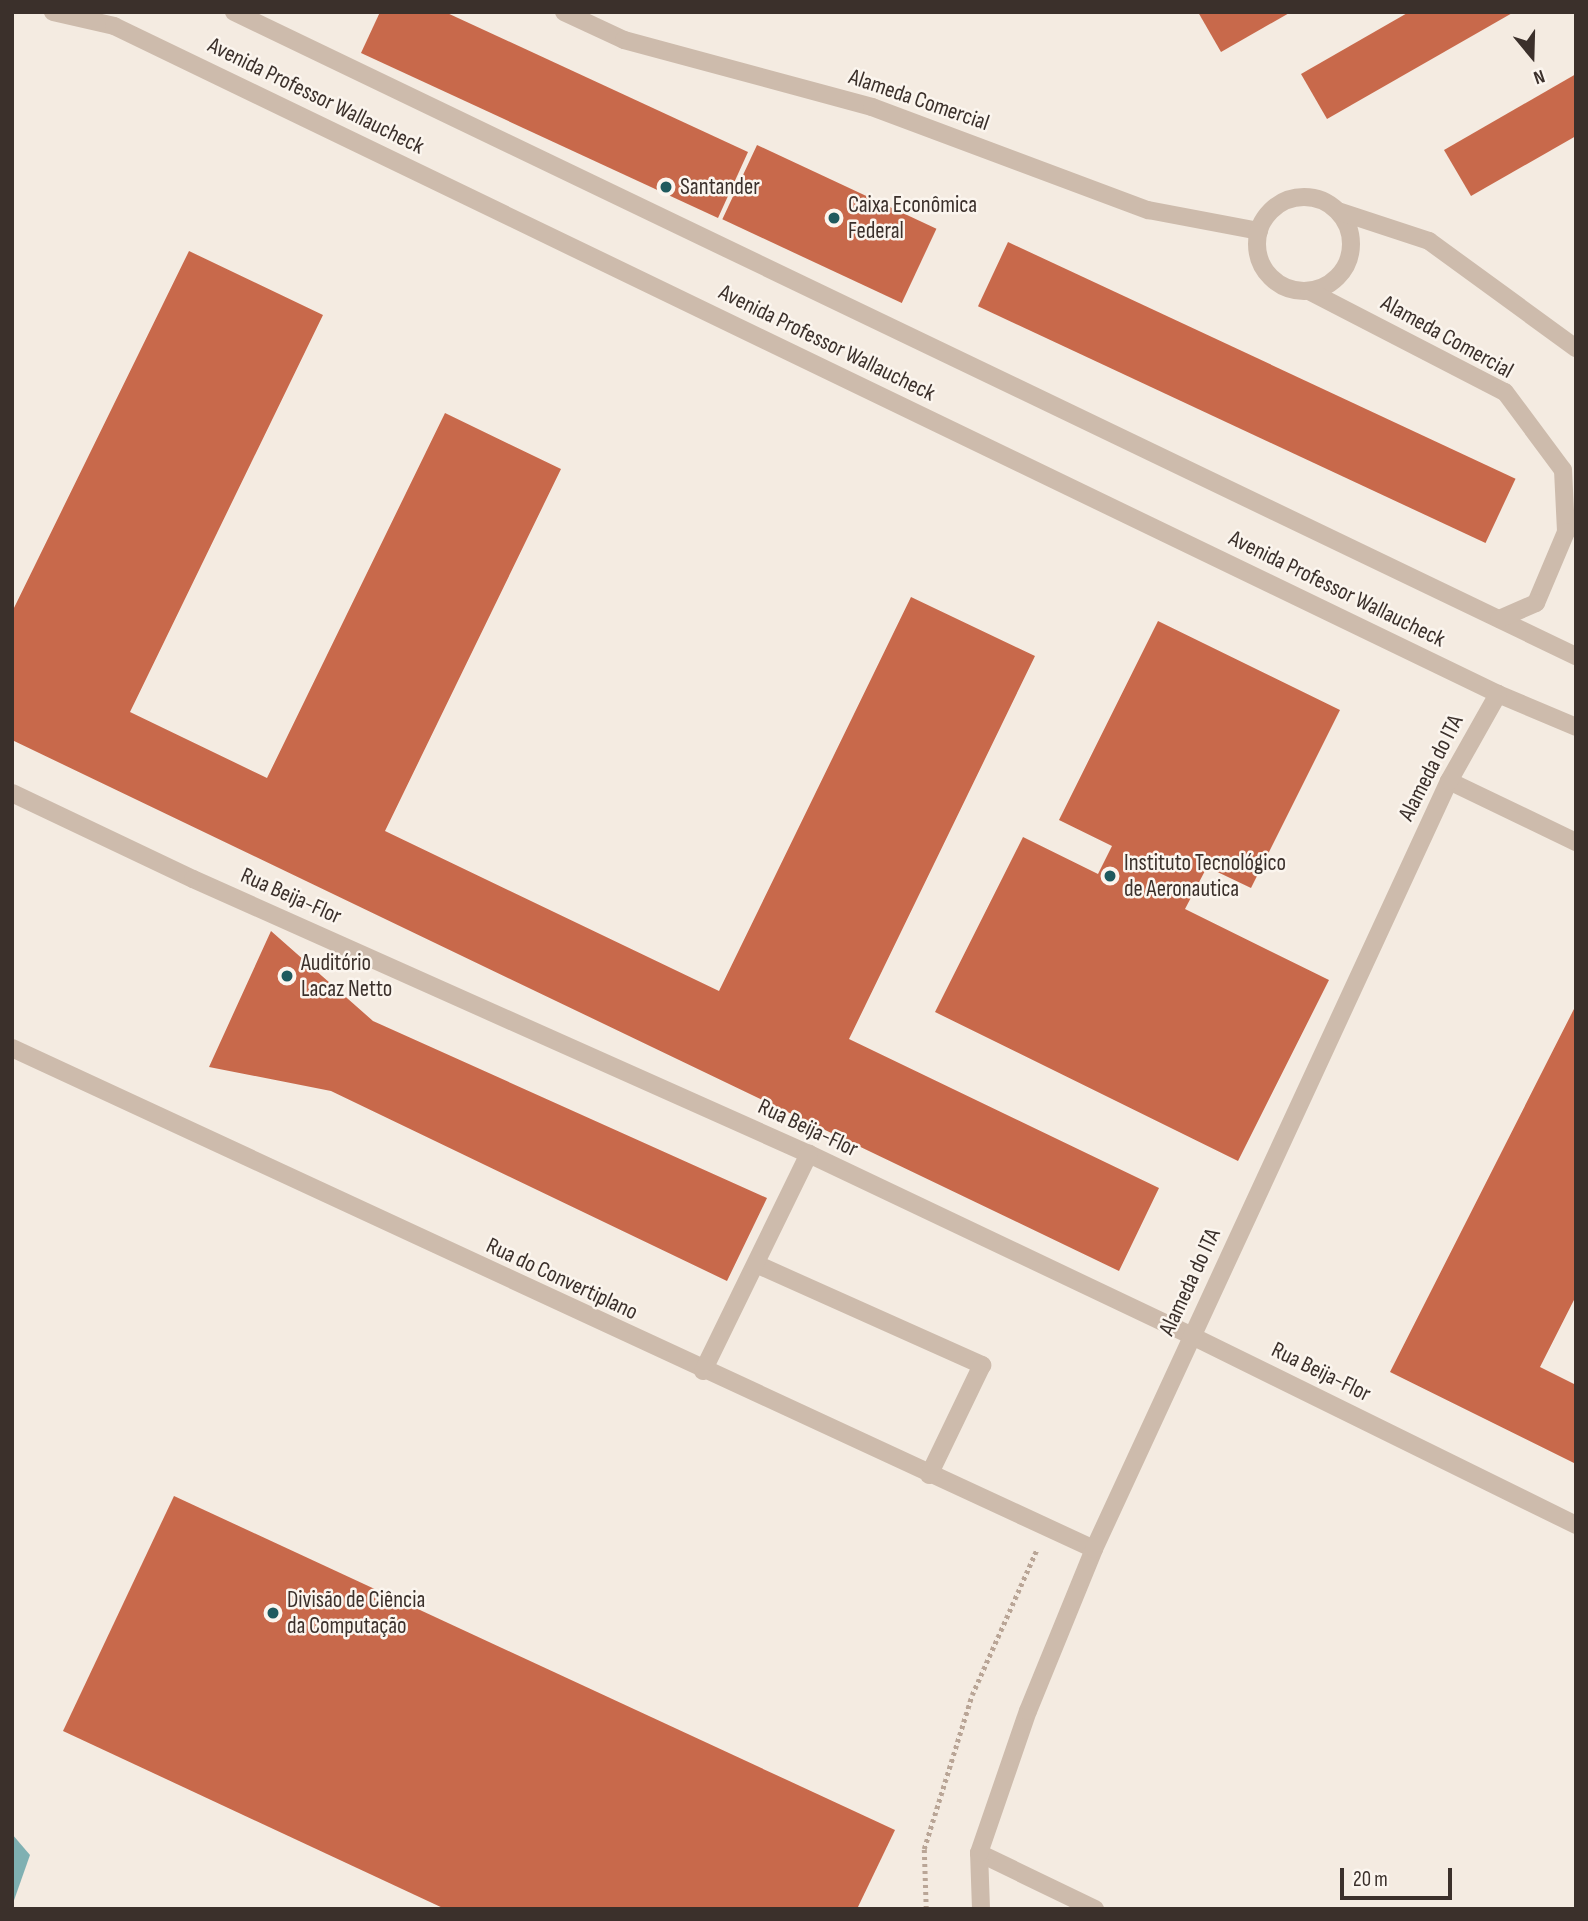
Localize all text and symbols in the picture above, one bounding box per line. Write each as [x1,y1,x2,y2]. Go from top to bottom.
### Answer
north arrow [1497,21,1567,91]
street label: Avenida Professor Wallaucheck [203,32,429,160]
street label: Alameda Comercial [845,63,993,137]
text: N [1530,64,1548,89]
place label: Santander [680,173,760,201]
marker: Santander [658,179,674,195]
place label: Caixa Econômica Federal [848,191,977,245]
marker: Caixa Econômica Federal [826,210,842,226]
street label: Avenida Professor Wallaucheck [714,279,940,407]
street label: Alameda Comercial [1376,289,1518,385]
street label: Avenida Professor Wallaucheck [1224,525,1450,653]
street label: Alameda do ITA [1393,710,1469,826]
place label: Instituto Tecnológico de Aeronautica [1124,849,1286,903]
street label: Rua Beija-Flor [236,862,346,930]
marker: Instituto Tecnológico de Aeronautica [1102,868,1118,884]
place label: Auditório Lacaz Netto [301,949,392,1003]
marker: Auditório Lacaz Netto [279,968,295,984]
street label: Rua Beija-Flor [754,1093,862,1163]
street label: Alameda do ITA [1153,1224,1227,1340]
street label: Rua do Convertiplano [482,1232,642,1326]
street label: Rua Beija-Flor [1267,1336,1375,1408]
place label: Divisão de Ciência da Computação [287,1586,425,1640]
marker: Divisão de Ciência da Computação [265,1605,281,1621]
scale bar [1343,1854,1455,1898]
text: 20 m [1353,1867,1388,1892]

